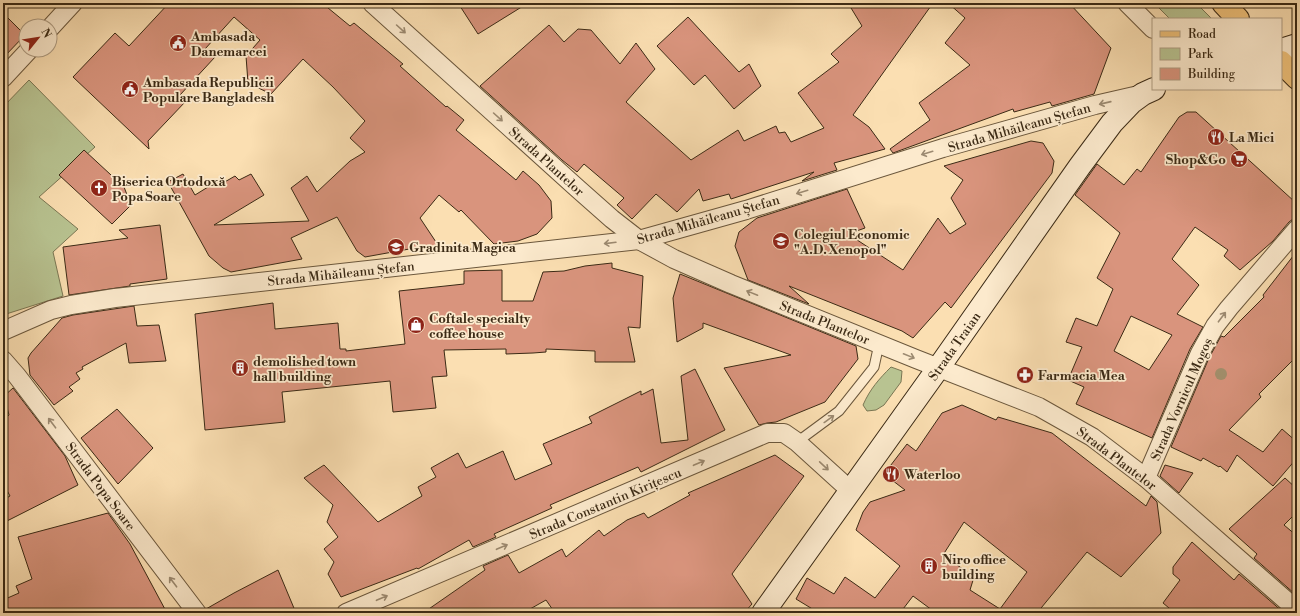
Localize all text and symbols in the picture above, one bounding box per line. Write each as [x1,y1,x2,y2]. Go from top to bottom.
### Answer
north arrow [18,18,58,58]
legend [1152,18,1282,90]
one-way arrow [396,24,406,34]
text: N [38,26,54,41]
text: Road [1188,27,1216,42]
place label: Ambasada Danemarcei [190,29,267,60]
public building icon: Ambasada Danemarcei [168,33,188,53]
text: Park [1188,47,1214,62]
text: Building [1187,67,1236,82]
place label: Ambasada Republicii Populare Bangladesh [142,75,274,106]
public building icon: Ambasada Republicii Populare Bangladesh [120,79,140,99]
one-way arrow [1099,99,1112,107]
street label: Strada Mihăileanu Ștefan [946,100,1093,156]
one-way arrow [492,112,503,121]
street label: Strada Plantelor [505,124,588,200]
restaurant icon: La Mici [1206,127,1226,147]
place label: La Mici [1229,130,1274,146]
supermarket icon: Shop&Go [1229,149,1249,169]
one-way arrow [920,150,933,157]
place label: Shop&Go [1166,152,1226,168]
place label: Biserica Ortodoxă Popa Soare [112,174,226,205]
church icon: Biserica Ortodoxă Popa Soare [89,178,109,198]
one-way arrow [796,189,809,196]
street label: Strada Mihăileanu Ștefan [635,192,782,248]
place label: Colegiul Economic "A.D. Xenopol" [794,227,910,258]
school or university icon: Colegiul Economic "A.D. Xenopol" [771,231,791,251]
school or university icon: Gradinita Magica [386,237,406,257]
place label: Gradinita Magica [409,240,517,256]
one-way arrow [603,240,616,247]
street label: Strada Mihăileanu Ștefan [267,258,416,290]
one-way arrow [747,288,759,296]
street label: Strada Plantelor [777,298,872,348]
street label: Strada Traian [925,309,985,384]
place label: Coftale specialty coffee house [429,311,531,342]
one-way arrow [1218,311,1227,322]
shop icon: Coftale specialty coffee house [406,315,426,335]
street label: Strada Vornicul Mogoș [1148,335,1216,463]
one-way arrow [902,352,914,360]
place label: demolished town hall building [253,354,356,385]
building icon: demolished town hall building [230,358,250,378]
pharmacy icon: Farmacia Mea [1015,365,1035,385]
place label: Farmacia Mea [1038,368,1126,384]
one-way arrow [823,415,834,423]
one-way arrow [48,417,57,428]
street label: Strada Plantelor [1073,424,1160,494]
street label: Strada Popa Soare [62,439,139,534]
one-way arrow [692,458,704,466]
one-way arrow [819,462,829,471]
street label: Strada Constantin Kirițescu [527,464,684,543]
restaurant icon: Waterloo [881,464,901,484]
place label: Waterloo [903,467,961,483]
one-way arrow [495,543,507,550]
place label: Niro office building [942,552,1006,583]
building icon: Niro office building [919,556,939,576]
one-way arrow [169,577,178,588]
one-way arrow [376,593,388,601]

